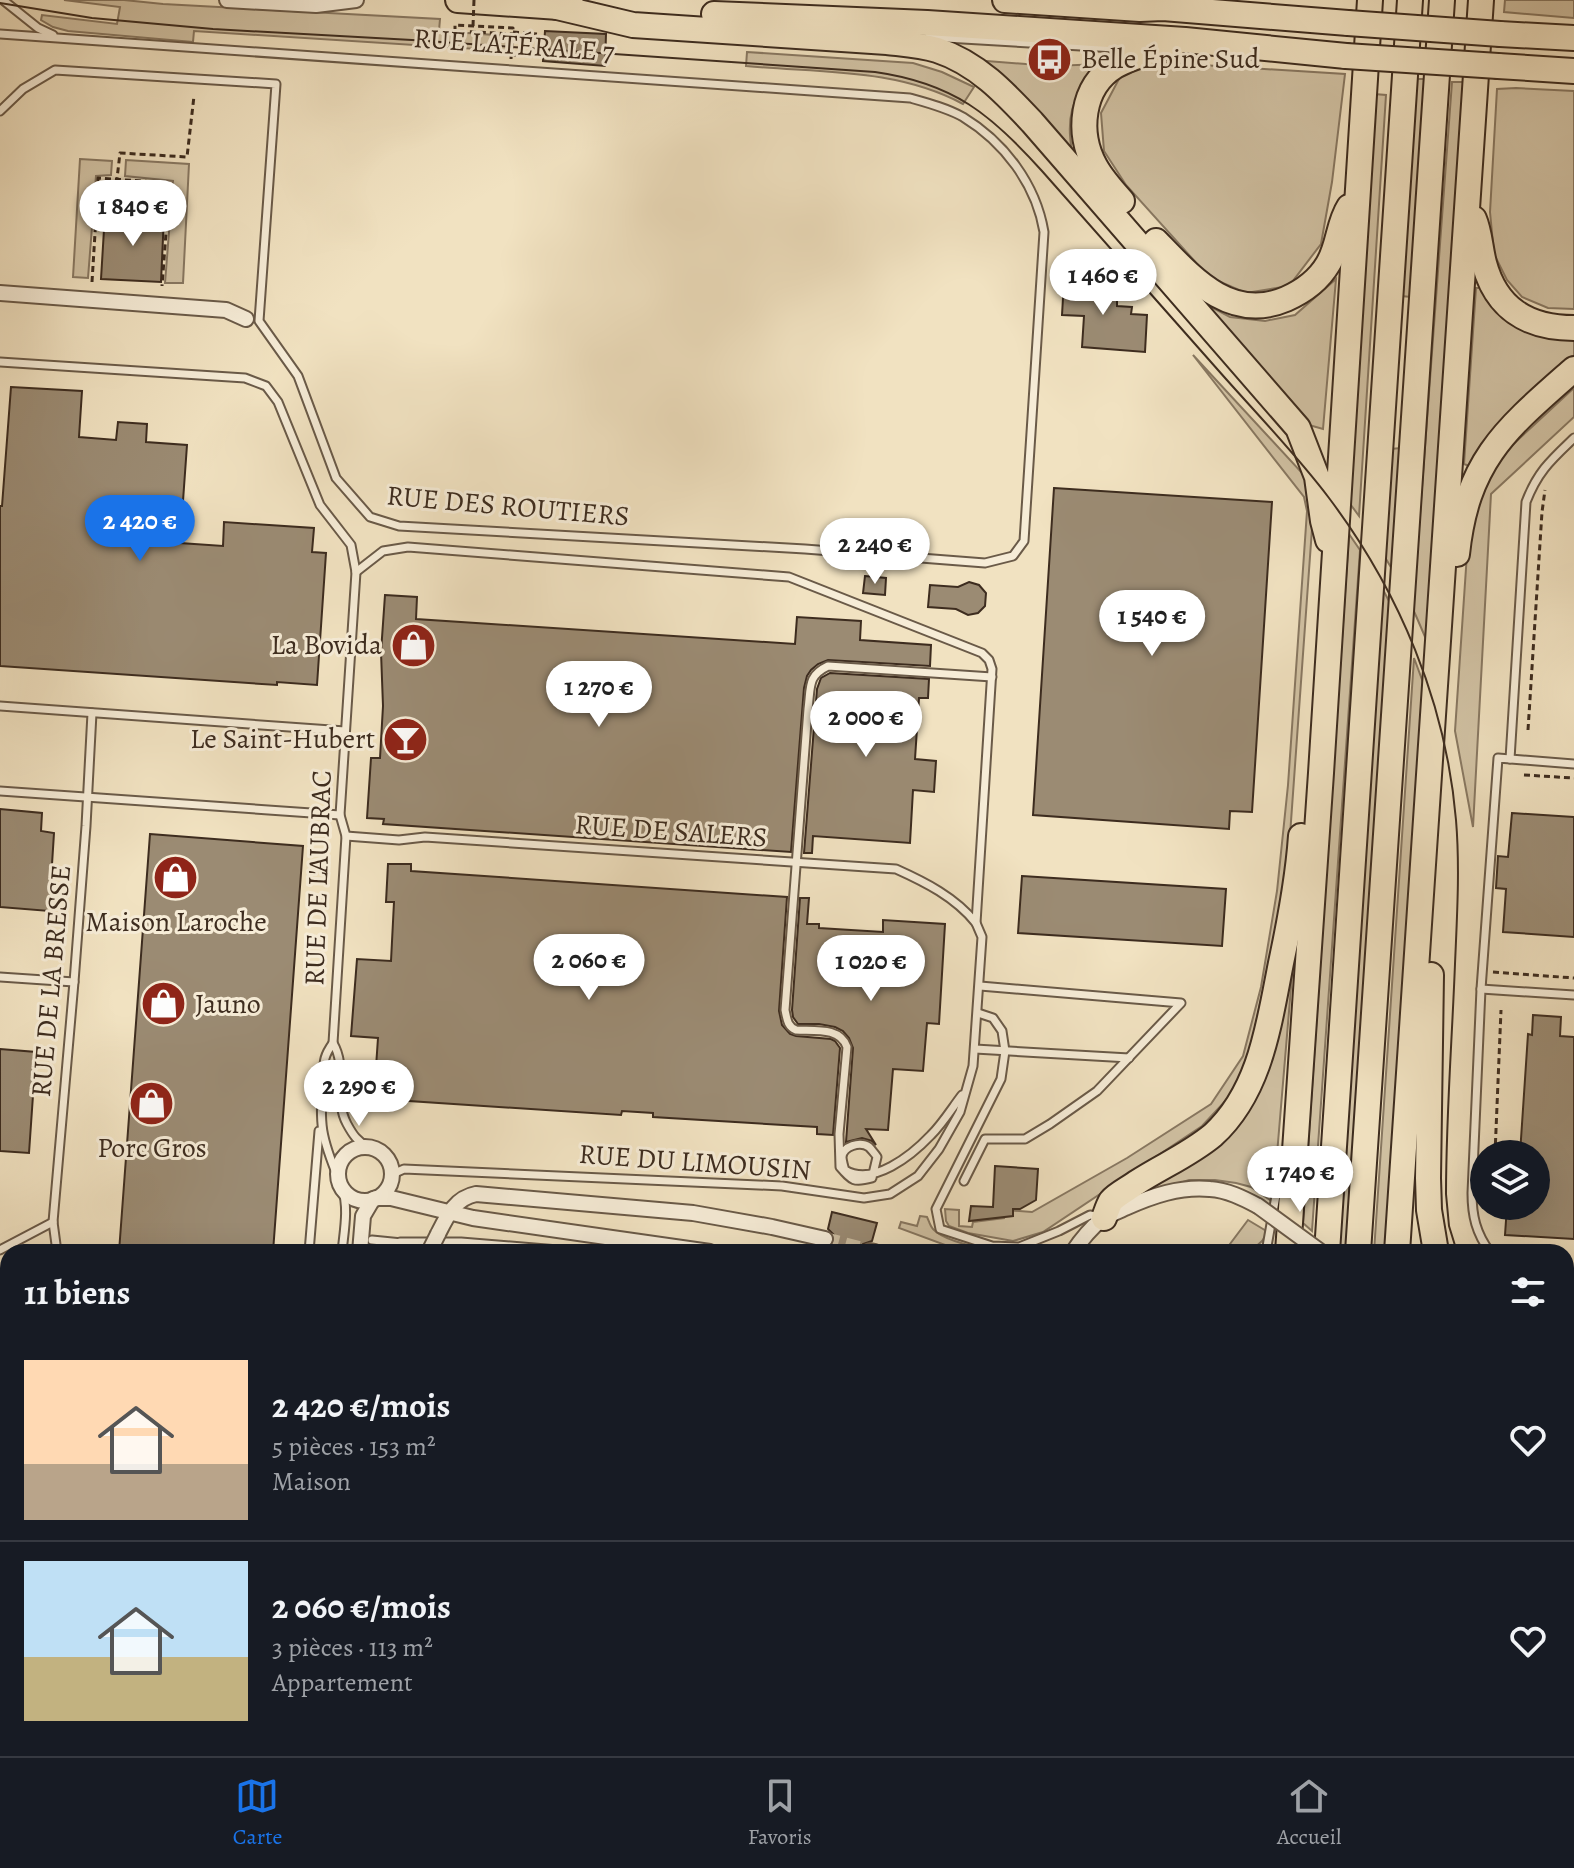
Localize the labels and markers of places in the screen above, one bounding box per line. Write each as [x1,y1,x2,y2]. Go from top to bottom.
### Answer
bus stop icon: Belle Épine Sud [1026,35,1074,83]
place label: Belle Épine Sud [1081,40,1260,78]
pin: 1 840 € [59,180,207,248]
pin: 1 460 € [1029,249,1177,317]
pin: 2 420 € [66,495,214,563]
pin: 2 240 € [801,518,949,586]
pin: 1 540 € [1078,590,1226,658]
shop icon: La Bovida [389,621,437,669]
place label: La Bovida [271,626,382,664]
pin: 1 270 € [525,661,673,729]
pin: 2 000 € [792,691,940,759]
bar icon: Le Saint-Hubert [382,715,430,763]
place label: Le Saint-Hubert [190,720,375,758]
shop icon: Maison Laroche [152,853,200,901]
place label: Maison Laroche [85,903,267,941]
pin: 2 060 € [515,934,663,1002]
pin: 1 020 € [797,935,945,1003]
shop icon: Jauno [140,980,188,1028]
place label: Jauno [195,985,261,1023]
pin: 2 290 € [285,1060,433,1128]
shop icon: Porc Gros [128,1080,176,1128]
place label: Porc Gros [97,1129,207,1167]
pin: 1 740 € [1226,1146,1374,1214]

